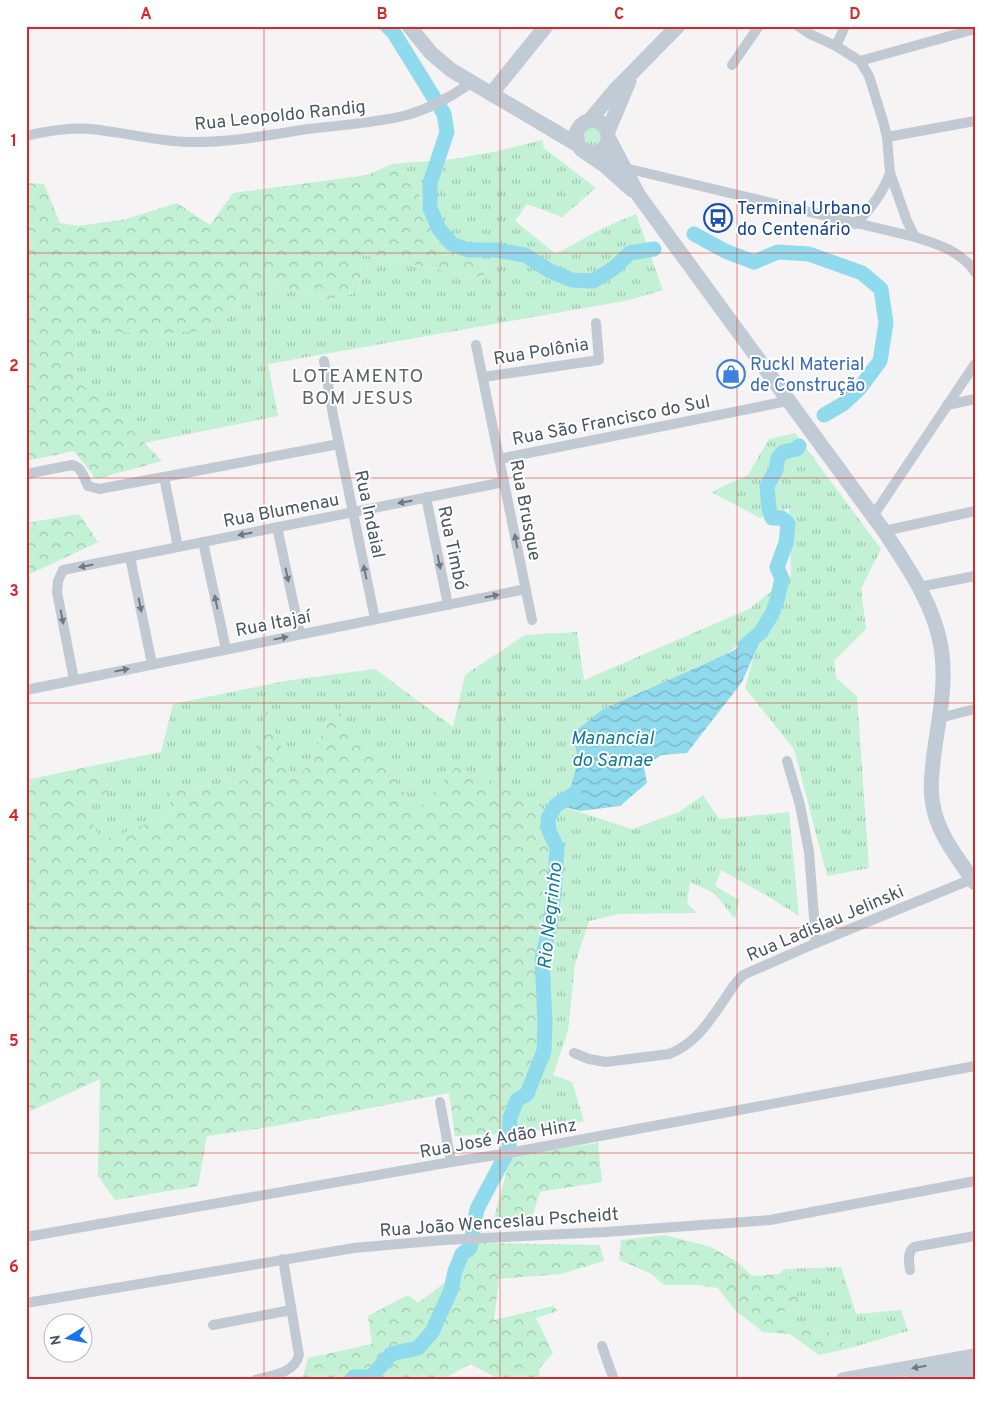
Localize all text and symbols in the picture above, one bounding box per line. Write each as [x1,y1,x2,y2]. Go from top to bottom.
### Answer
text: A [140,5,152,25]
text: B [376,5,388,25]
text: C [614,5,624,25]
text: D [849,5,861,25]
street label: Rua Leopoldo Randig [193,96,367,137]
text: 1 [11,132,17,152]
place label: Terminal Urbano do Centenário [737,198,871,242]
bus stop icon: Terminal Urbano do Centenário [703,203,733,233]
street label: Rua Polônia [492,334,591,371]
place label: Ruckl Material de Construção [750,354,865,398]
text: 2 [9,357,19,377]
shop icon: Ruckl Material de Construção [716,359,746,389]
district label: LOTEAMENTO BOM JESUS [292,365,424,411]
street label: Rua São Francisco do Sul [510,391,712,452]
street label: Rua Brusque [503,458,546,563]
street label: Rua Indaial [348,468,389,560]
street label: Rua Blumenau [221,489,341,534]
one-way arrow [396,498,412,506]
street label: Rua Timbó [431,504,472,593]
one-way arrow [238,530,253,538]
one-way arrow [512,534,520,549]
one-way arrow [436,555,444,571]
one-way arrow [78,562,94,570]
one-way arrow [361,564,369,579]
one-way arrow [283,567,291,583]
text: 3 [9,582,19,602]
one-way arrow [484,592,499,600]
one-way arrow [212,594,220,609]
one-way arrow [136,597,144,613]
street label: Rua Itajaí [234,606,314,643]
one-way arrow [58,609,66,625]
one-way arrow [274,634,290,642]
one-way arrow [114,666,130,674]
water label: Manancial do Samae [571,727,655,773]
text: 4 [9,807,19,827]
water label: Rio Negrinho [533,861,569,971]
street label: Rua Ladislau Jelinski [743,881,908,968]
text: 5 [9,1032,19,1052]
street label: Rua José Adão Hinz [418,1114,579,1165]
street label: Rua João Wenceslau Pscheidt [379,1204,619,1243]
text: 6 [9,1258,19,1278]
north arrow [42,1314,92,1364]
text: N [47,1334,66,1346]
one-way arrow [910,1363,926,1371]

